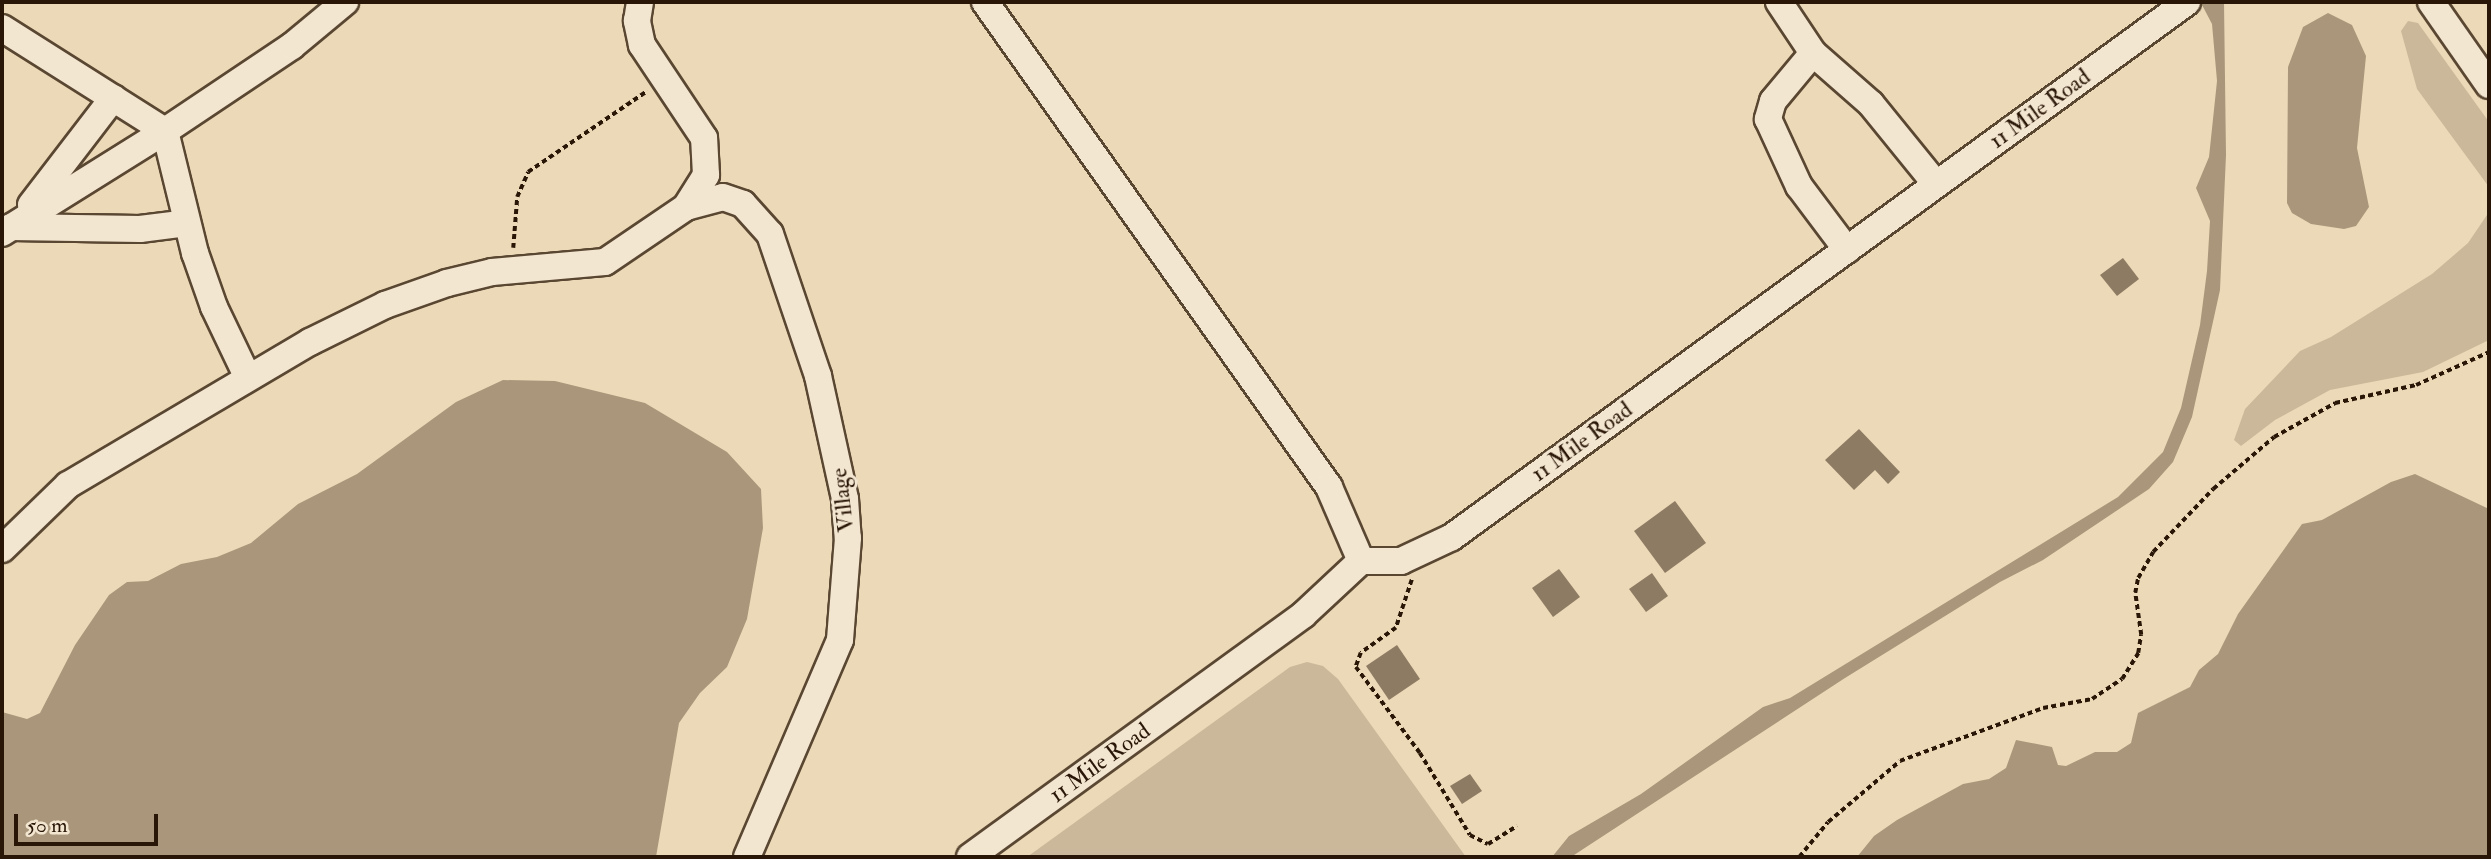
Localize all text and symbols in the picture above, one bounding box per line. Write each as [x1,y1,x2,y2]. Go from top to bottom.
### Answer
street label: 11 Mile Road [1984,63,2096,155]
street label: 11 Mile Road [1526,396,1638,488]
street label: Village [825,466,861,534]
street label: 11 Mile Road [1044,717,1156,809]
scale bar [18,800,161,844]
text: 50 m [27,812,68,839]

